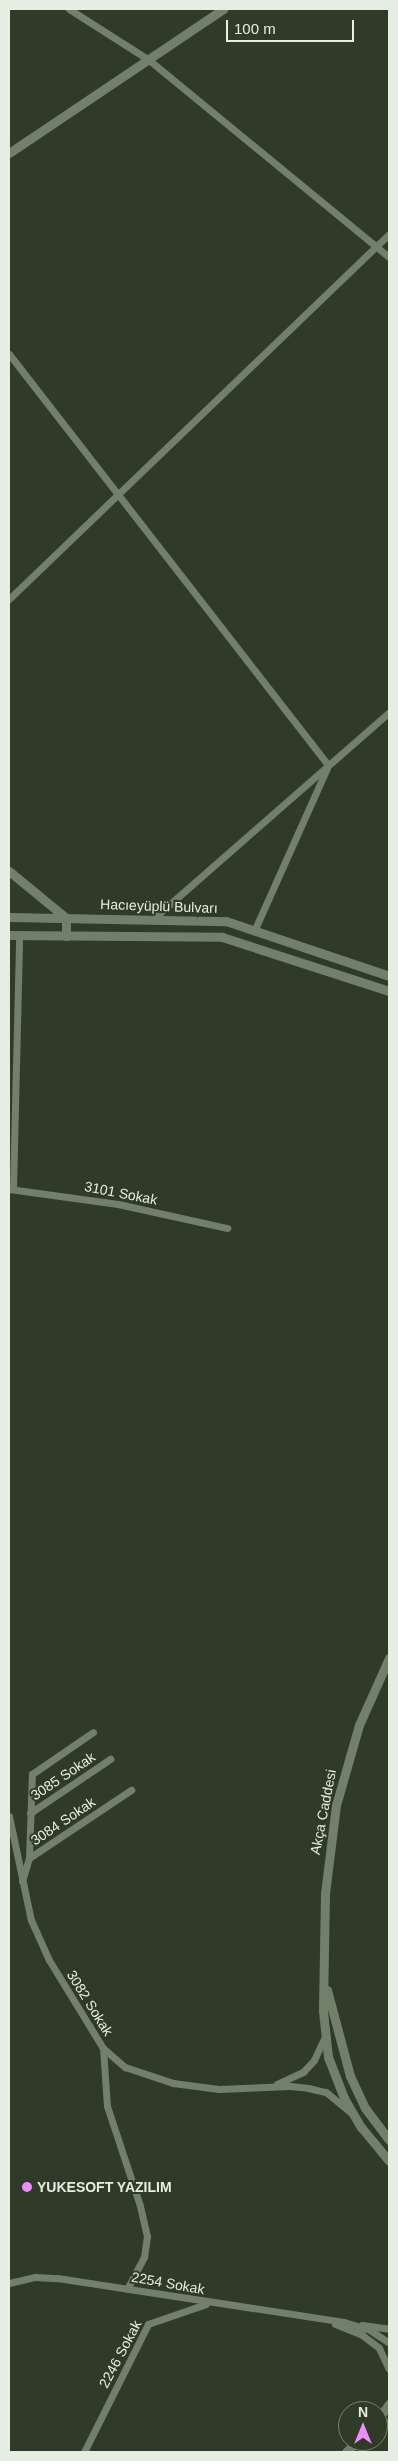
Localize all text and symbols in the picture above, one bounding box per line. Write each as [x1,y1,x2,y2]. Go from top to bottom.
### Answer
scale bar [228,10,356,42]
text: 100 m [234,20,276,37]
street label: Hacıeyüplü Bulvarı [100,896,218,916]
street label: 3101 Sokak [83,1178,159,1208]
street label: 3085 Sokak [28,1748,98,1804]
street label: Akça Caddesi [307,1768,339,1856]
street label: 3084 Sokak [28,1793,98,1849]
street label: 3082 Sokak [63,1967,117,2039]
place label: YUKESOFT YAZILIM [37,2179,172,2195]
marker: YUKESOFT YAZILIM [21,2181,33,2193]
street label: 2254 Sokak [130,2268,206,2298]
street label: 2246 Sokak [95,2317,145,2391]
north arrow [338,2401,388,2451]
text: N [358,2404,368,2420]

